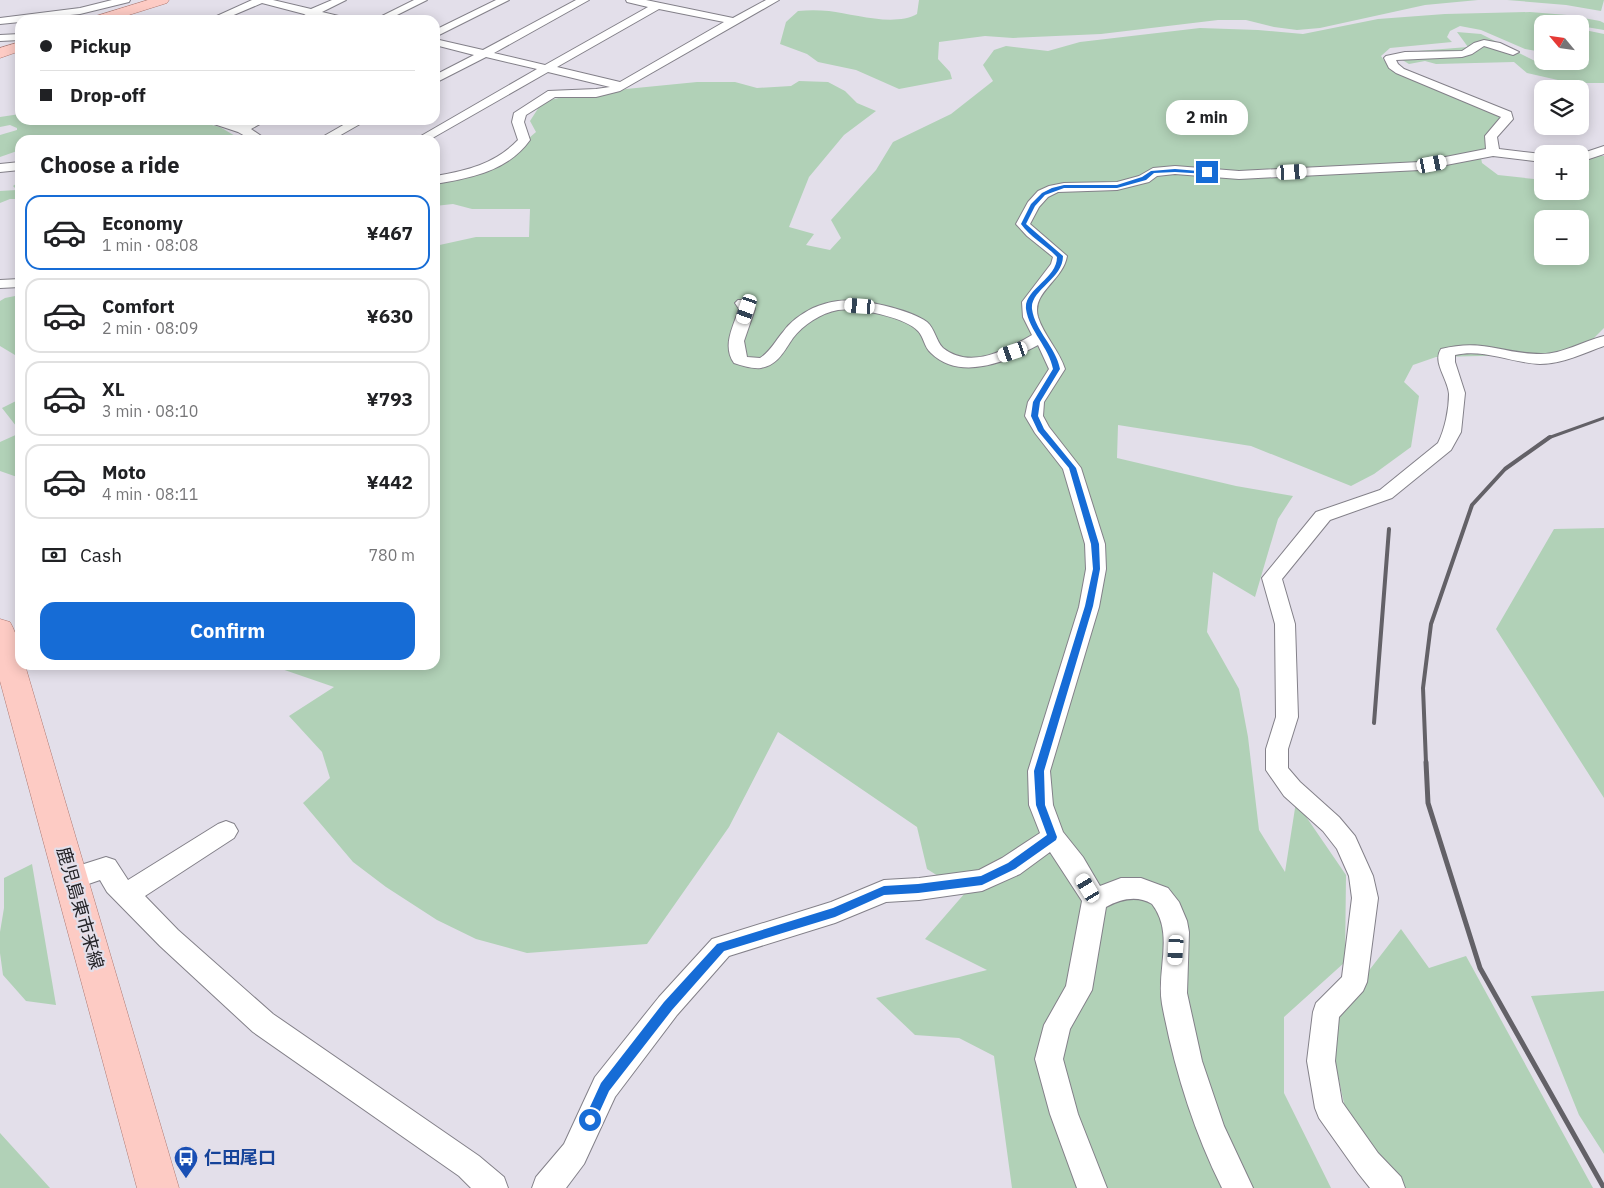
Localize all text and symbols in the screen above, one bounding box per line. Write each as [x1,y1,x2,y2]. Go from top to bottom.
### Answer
north arrow [1534,15,1589,70]
map controls [1534,15,1589,265]
text: Pickup [70,34,131,58]
button: layers [1534,80,1589,135]
text: Drop-off [70,83,146,107]
callout: 2 min [1166,100,1248,134]
text: 2 min [1186,107,1228,127]
button: + [1534,145,1589,200]
text: Choose a ride [40,150,180,179]
car [1415,154,1448,174]
route end [1196,161,1218,183]
car [1276,164,1307,180]
icon: car [42,210,87,255]
button: − [1534,210,1589,265]
text: Economy [102,211,183,235]
text: ¥467 [366,221,413,245]
text: 1 min · 08:08 [102,235,198,255]
car [735,292,758,326]
icon: car [42,293,87,338]
text: Comfort [102,294,175,318]
car [844,297,875,315]
text: ¥630 [366,304,413,328]
text: 2 min · 08:09 [102,318,198,338]
car [996,340,1029,364]
icon: car [42,376,87,421]
text: XL [102,377,125,401]
text: ¥793 [366,387,413,411]
text: 3 min · 08:10 [102,401,198,421]
icon: car [42,459,87,504]
text: Moto [102,460,146,484]
text: ¥442 [366,470,413,494]
text: 4 min · 08:11 [102,484,198,504]
icon: cash [40,541,68,569]
text: Cash [80,543,122,567]
text: 780 m [368,545,415,565]
button: Confirm [40,602,415,660]
street label: 鹿児島東市来線 [52,844,109,972]
car [1073,871,1102,905]
car [1167,935,1184,965]
route start [579,1109,601,1131]
bus stop icon: 仁田尾口 [173,1145,199,1179]
place label: 仁田尾口 [204,1146,276,1169]

